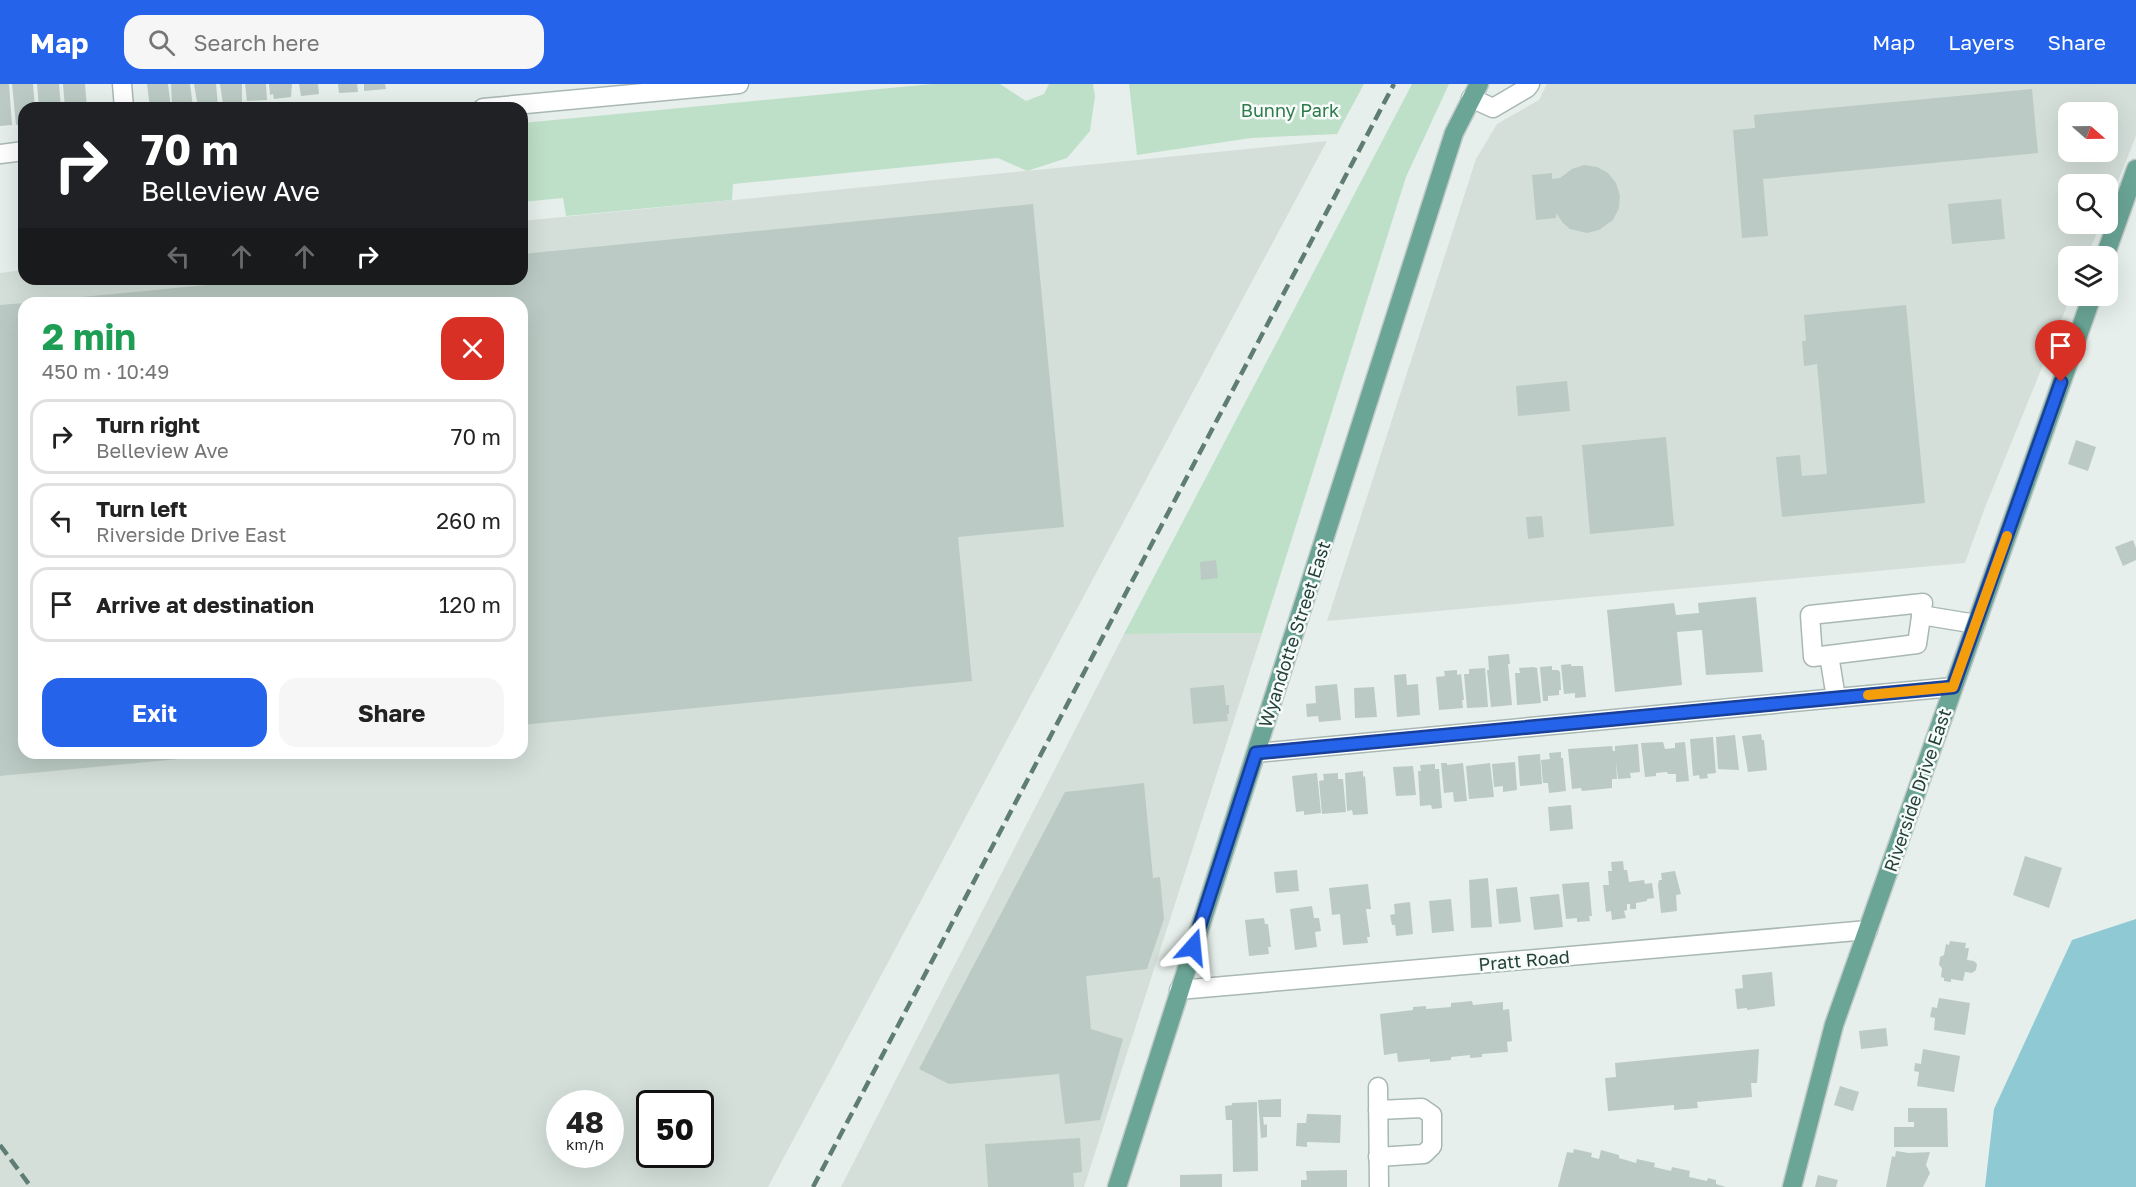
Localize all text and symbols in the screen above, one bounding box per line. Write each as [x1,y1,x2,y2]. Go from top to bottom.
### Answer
search box [124,15,544,69]
text: Map [30,26,88,59]
icon: search [145,26,178,59]
text: Search here [193,29,319,56]
text: Map [1872,29,1915,55]
text: Layers [1948,29,2015,55]
text: Share [2048,29,2106,55]
park label: Bunny Park [1241,99,1339,121]
north arrow [2058,102,2118,162]
map controls [2058,102,2118,306]
text: 70 m [141,124,238,174]
icon: right [42,126,120,204]
button: search [2058,174,2118,234]
text: Belleview Ave [141,175,320,207]
icon: left [162,240,195,273]
icon: ahead [225,240,258,273]
icon: ahead [288,240,321,273]
icon: right [351,240,384,273]
button: layers [2058,246,2118,306]
text: 2 min [42,315,136,358]
button: close [441,317,504,380]
pin [2035,320,2086,382]
icon: arrive [2044,329,2077,362]
text: 450 m · 10:49 [42,359,169,383]
text: Turn right [96,411,200,438]
icon: right [45,420,78,453]
text: 70 m [451,423,501,450]
text: Belleview Ave [96,438,229,462]
text: Turn left [96,495,187,522]
icon: left [45,504,78,537]
text: 260 m [436,507,501,534]
text: Riverside Drive East [96,522,286,546]
street label: Wyandotte Street East [1253,538,1335,730]
icon: arrive [45,588,78,621]
text: Arrive at destination [96,591,314,618]
text: 120 m [439,591,501,618]
button: Exit [42,678,267,747]
button: Share [279,678,504,747]
street label: Riverside Drive East [1879,705,1955,875]
position arrow [1161,915,1225,979]
street label: Pratt Road [1477,945,1571,975]
speed limit sign: 50 [636,1090,714,1168]
text: 48 [566,1104,604,1140]
text: km/h [566,1135,604,1153]

